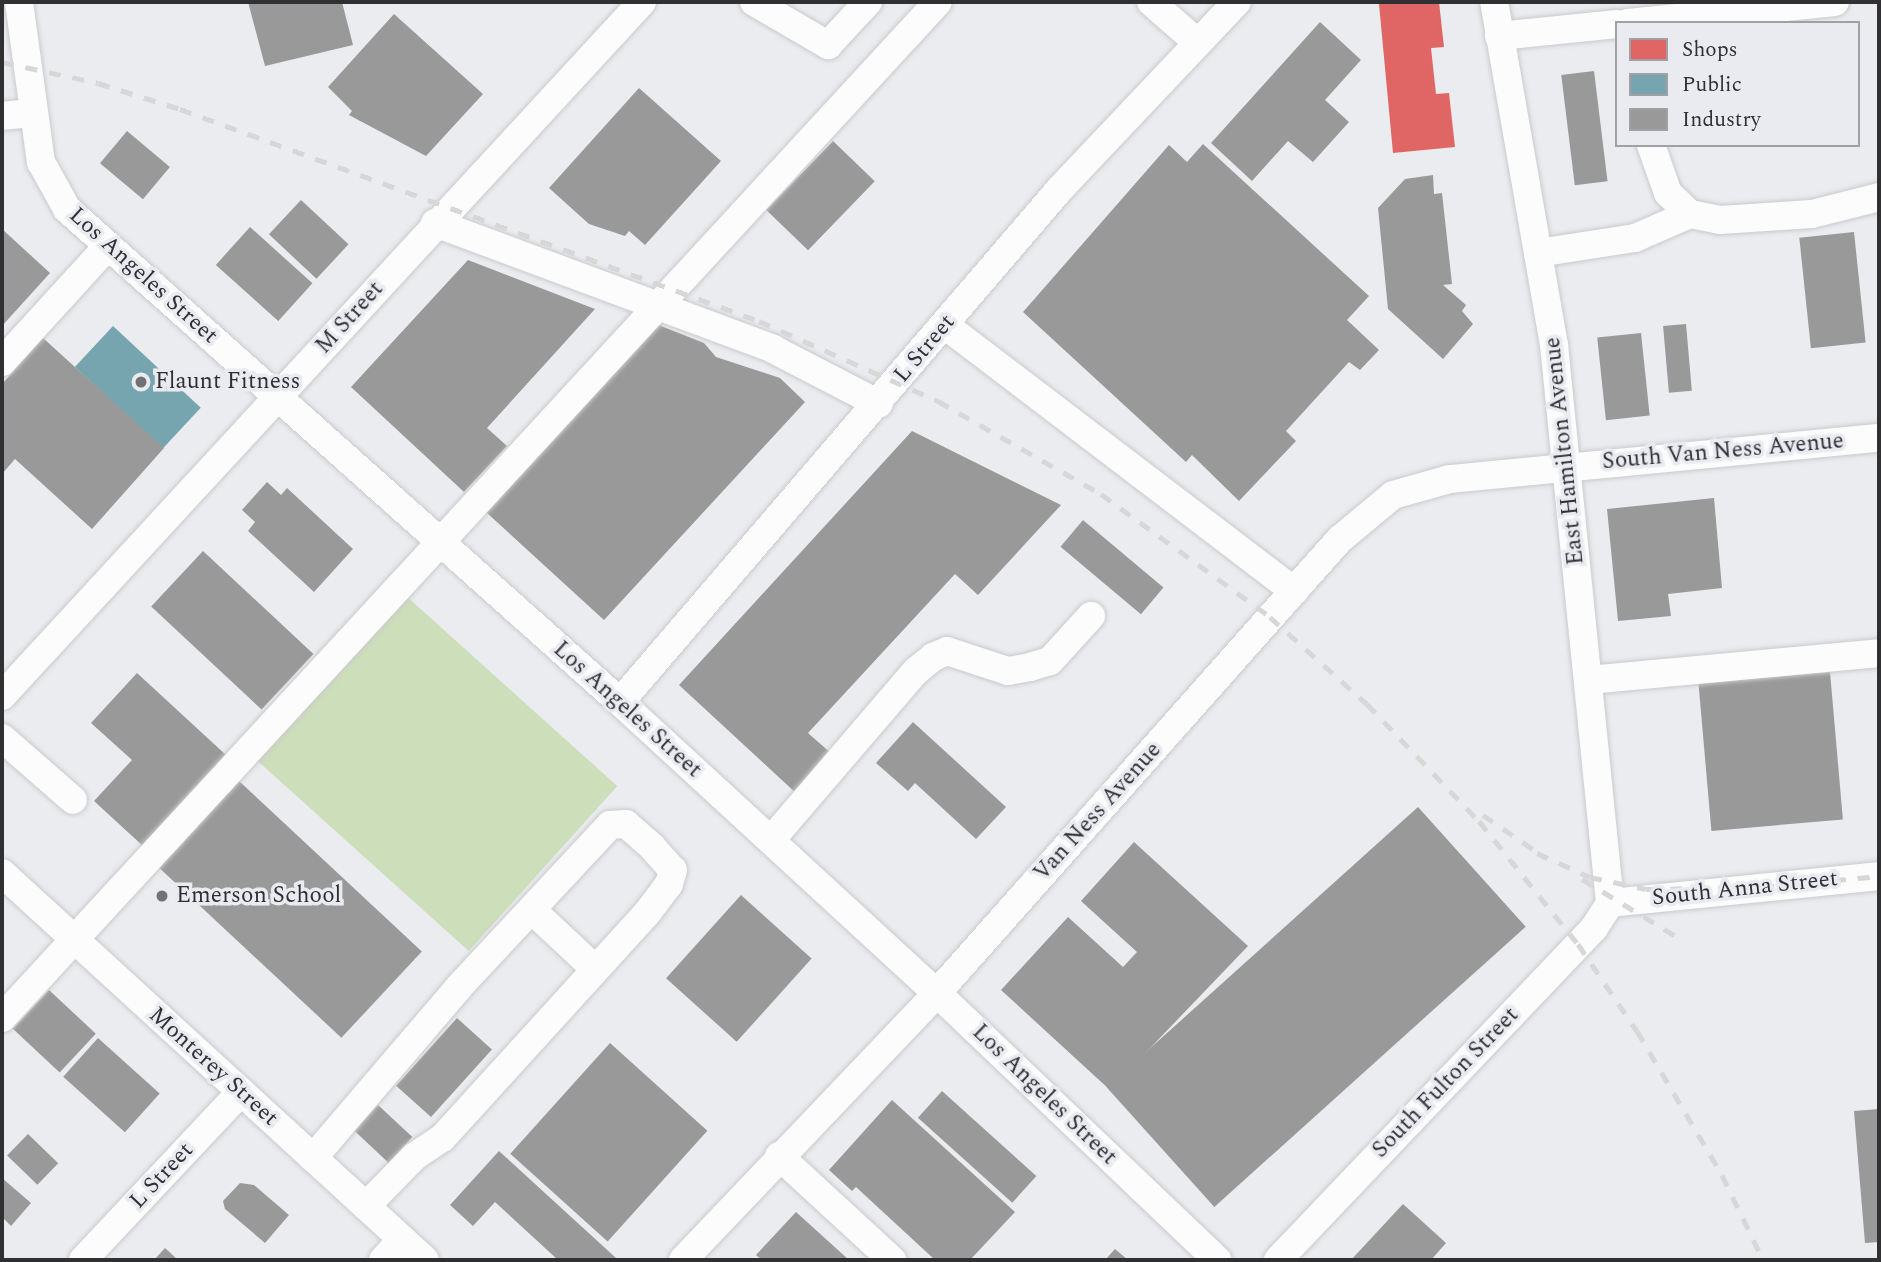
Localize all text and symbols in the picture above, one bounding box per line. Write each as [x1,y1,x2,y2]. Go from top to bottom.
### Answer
legend [1615,21,1860,147]
text: Shops [1682,34,1738,66]
text: Public [1682,69,1742,101]
text: Industry [1682,104,1761,136]
street label: Los Angeles Street [63,202,223,350]
street label: M Street [310,276,390,360]
street label: L Street [889,309,961,389]
street label: East Hamilton Avenue [1539,336,1591,566]
place label: Flaunt Fitness [155,368,300,396]
marker: Flaunt Fitness [133,374,149,390]
street label: South Van Ness Avenue [1601,428,1845,476]
street label: Los Angeles Street [547,636,707,784]
street label: Van Ness Avenue [1029,737,1167,887]
street label: South Anna Street [1651,866,1839,912]
place label: Emerson School [176,882,341,910]
marker: Emerson School [154,888,170,904]
street label: Monterey Street [143,1002,283,1132]
street label: South Fulton Street [1367,1002,1525,1164]
street label: Los Angeles Street [966,1019,1122,1171]
street label: L Street [124,1137,200,1215]

